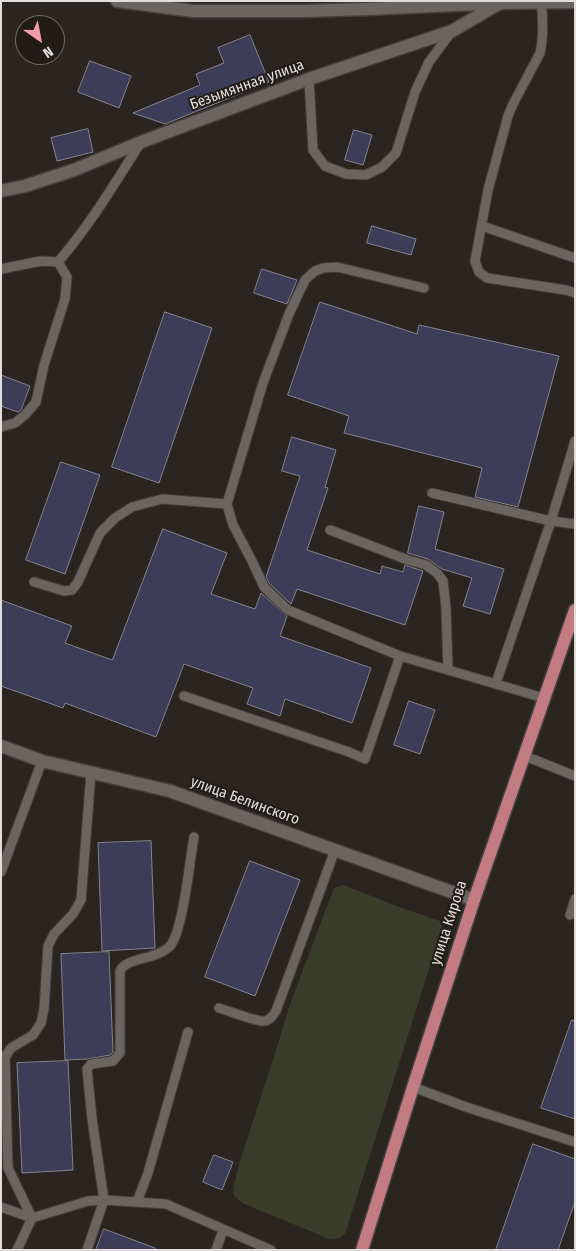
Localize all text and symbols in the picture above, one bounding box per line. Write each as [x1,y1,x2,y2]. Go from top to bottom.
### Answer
north arrow [15,15,65,65]
text: N [40,43,56,62]
street label: Безымянная улица [188,56,306,114]
street label: улица Белинского [188,773,302,829]
street label: улица Кирова [427,878,471,968]

